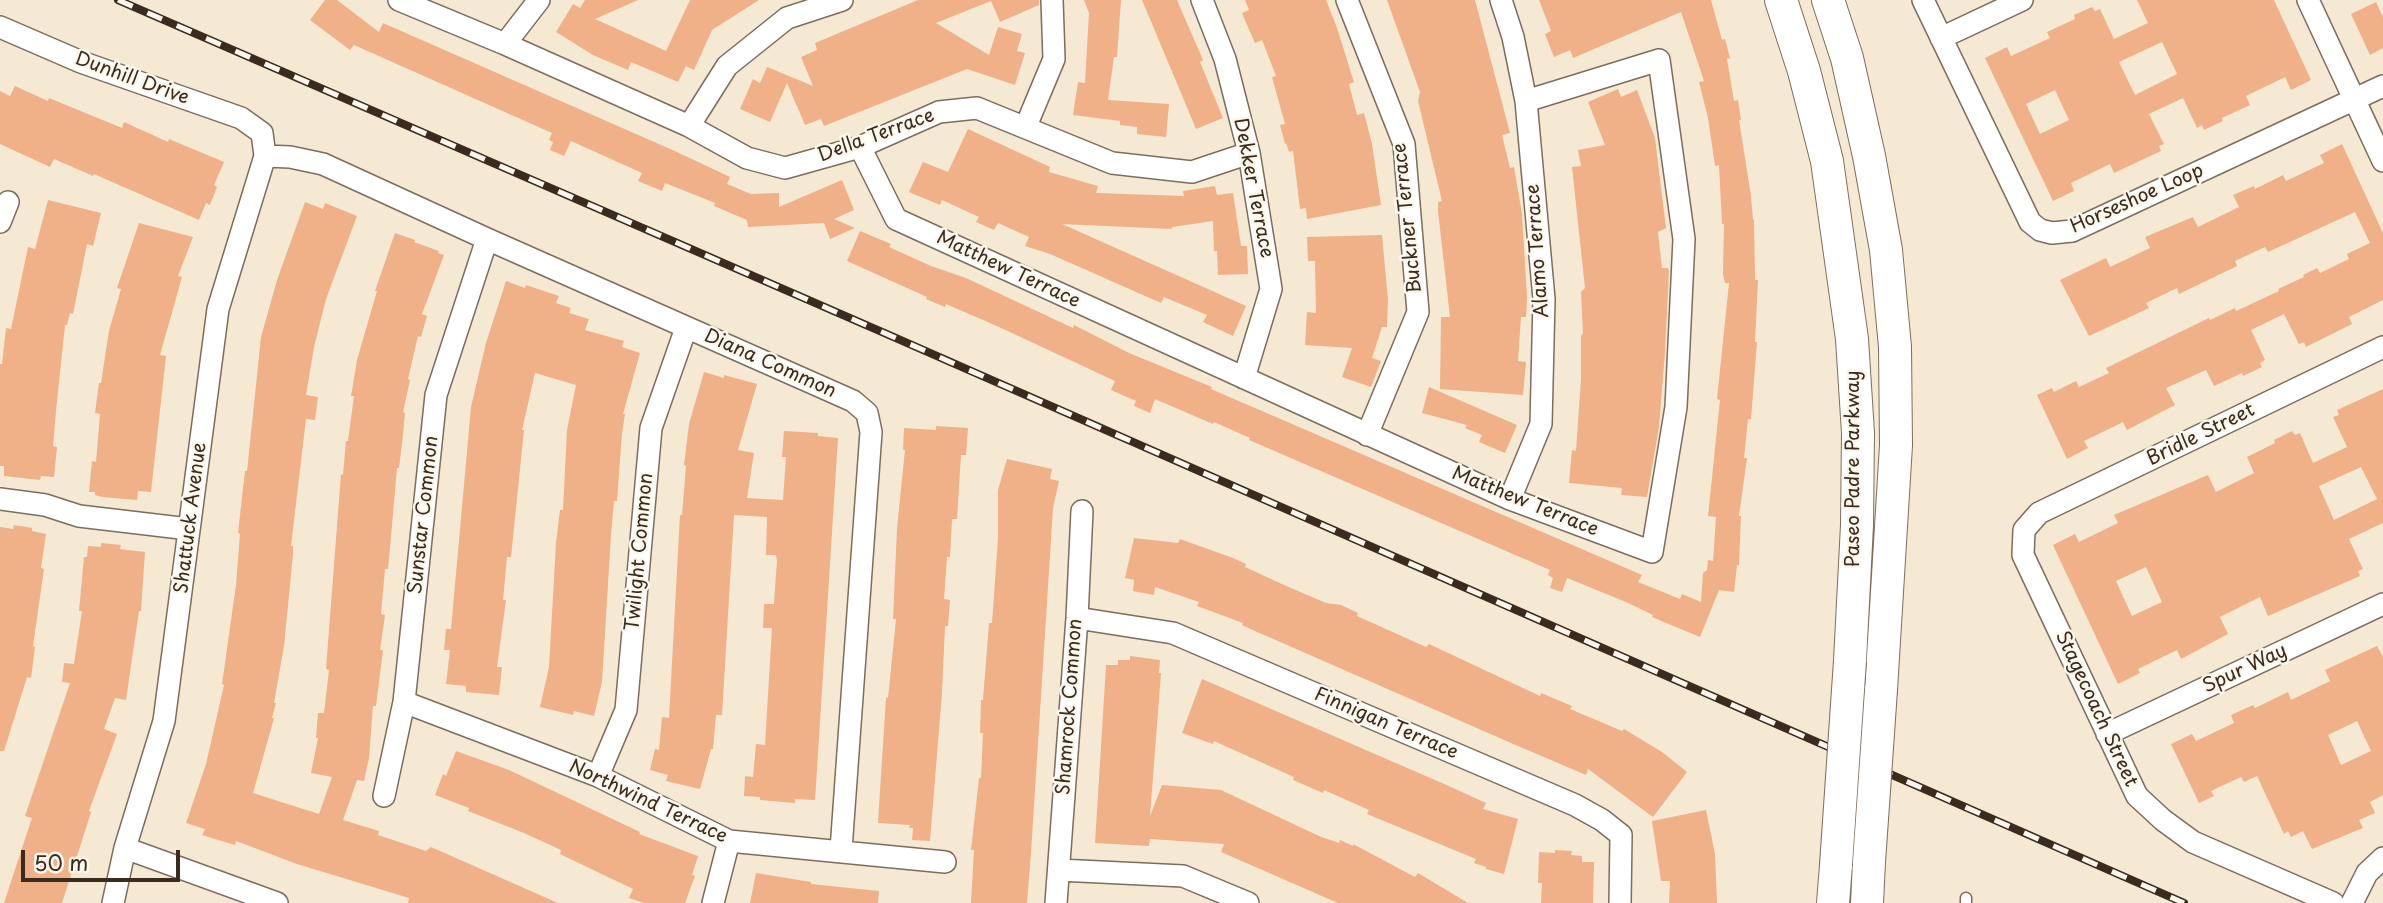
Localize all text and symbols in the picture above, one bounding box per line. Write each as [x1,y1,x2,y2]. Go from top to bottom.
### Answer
street label: Dunhill Drive [72,48,192,110]
street label: Della Terrace [815,104,937,168]
street label: Dekker Terrace [1228,116,1278,260]
street label: Buckner Terrace [1389,142,1427,294]
street label: Horseshoe Loop [2067,159,2207,239]
street label: Alamo Terrace [1522,183,1554,319]
street label: Matthew Terrace [933,227,1083,313]
street label: Diana Common [701,325,839,403]
street label: Paseo Padre Parkway [1843,371,1865,567]
street label: Bridle Street [2143,399,2259,471]
street label: Sunstar Common [404,435,444,595]
street label: Shattuck Avenue [170,441,212,595]
street label: Matthew Terrace [1448,462,1602,542]
street label: Twilight Common [622,472,658,632]
street label: Shamrock Common [1052,618,1088,796]
street label: Stagecoach Street [2050,627,2142,791]
street label: Spur Way [2199,640,2291,698]
street label: Finnigan Terrace [1311,683,1461,765]
street label: Northwind Terrace [565,755,731,849]
scale bar [24,836,184,880]
text: 50 m [34,846,88,878]

